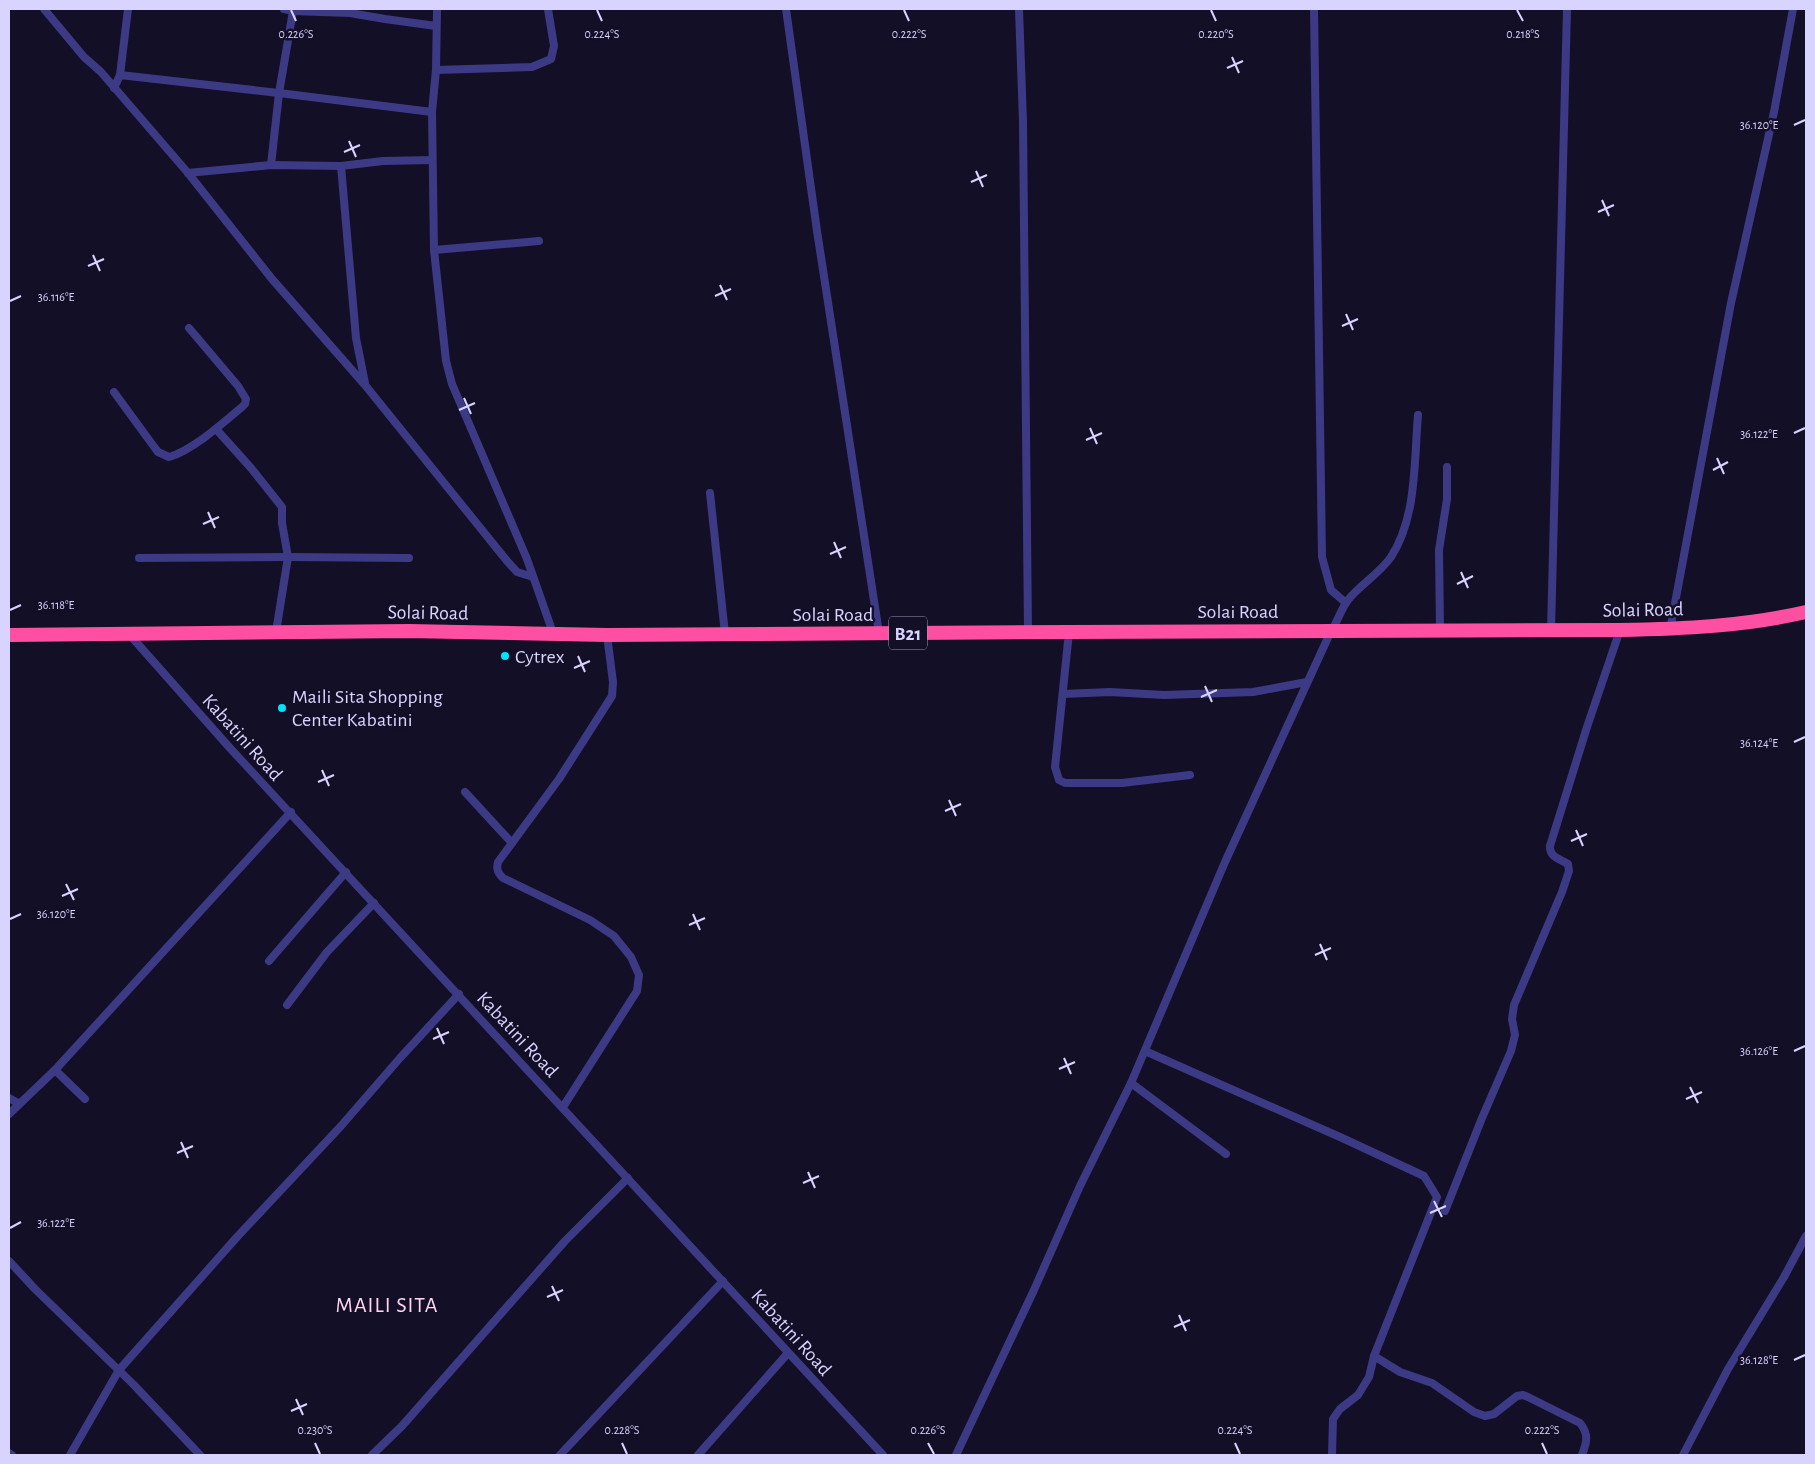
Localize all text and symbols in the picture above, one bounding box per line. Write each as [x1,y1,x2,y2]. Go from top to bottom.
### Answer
text: 0.226°S [279,28,314,40]
text: 0.224°S [585,28,620,40]
text: 0.222°S [892,28,927,40]
text: 0.220°S [1198,28,1234,40]
text: 0.218°S [1506,28,1540,40]
text: 36.120°E [1740,119,1778,131]
text: 36.116°E [38,291,74,303]
text: 36.122°E [1740,428,1778,440]
text: 36.118°E [38,599,75,611]
street label: Solai Road [1602,599,1684,621]
street label: Solai Road [387,602,469,624]
street label: Solai Road [1198,602,1278,622]
street label: Solai Road [793,605,873,625]
road number: B21 [889,616,927,650]
place label: Cytrex [515,647,565,667]
marker: Cytrex [499,650,511,662]
place label: Maili Sita Shopping Center Kabatini [292,687,443,730]
street label: Kabatini Road [198,690,286,785]
marker: Maili Sita Shopping Center Kabatini [276,702,288,714]
text: 36.124°E [1740,737,1778,749]
text: 36.120°E [37,908,75,920]
street label: Kabatini Road [473,988,562,1081]
text: 36.126°E [1740,1045,1778,1057]
text: 36.122°E [37,1217,75,1229]
street label: Kabatini Road [747,1285,835,1380]
district label: MAILI SITA [336,1294,438,1316]
text: 36.128°E [1740,1354,1778,1366]
text: 0.230°S [297,1424,333,1436]
text: 0.228°S [605,1424,640,1436]
text: 0.226°S [911,1424,946,1436]
text: 0.224°S [1218,1424,1253,1436]
text: 0.222°S [1525,1424,1560,1436]

